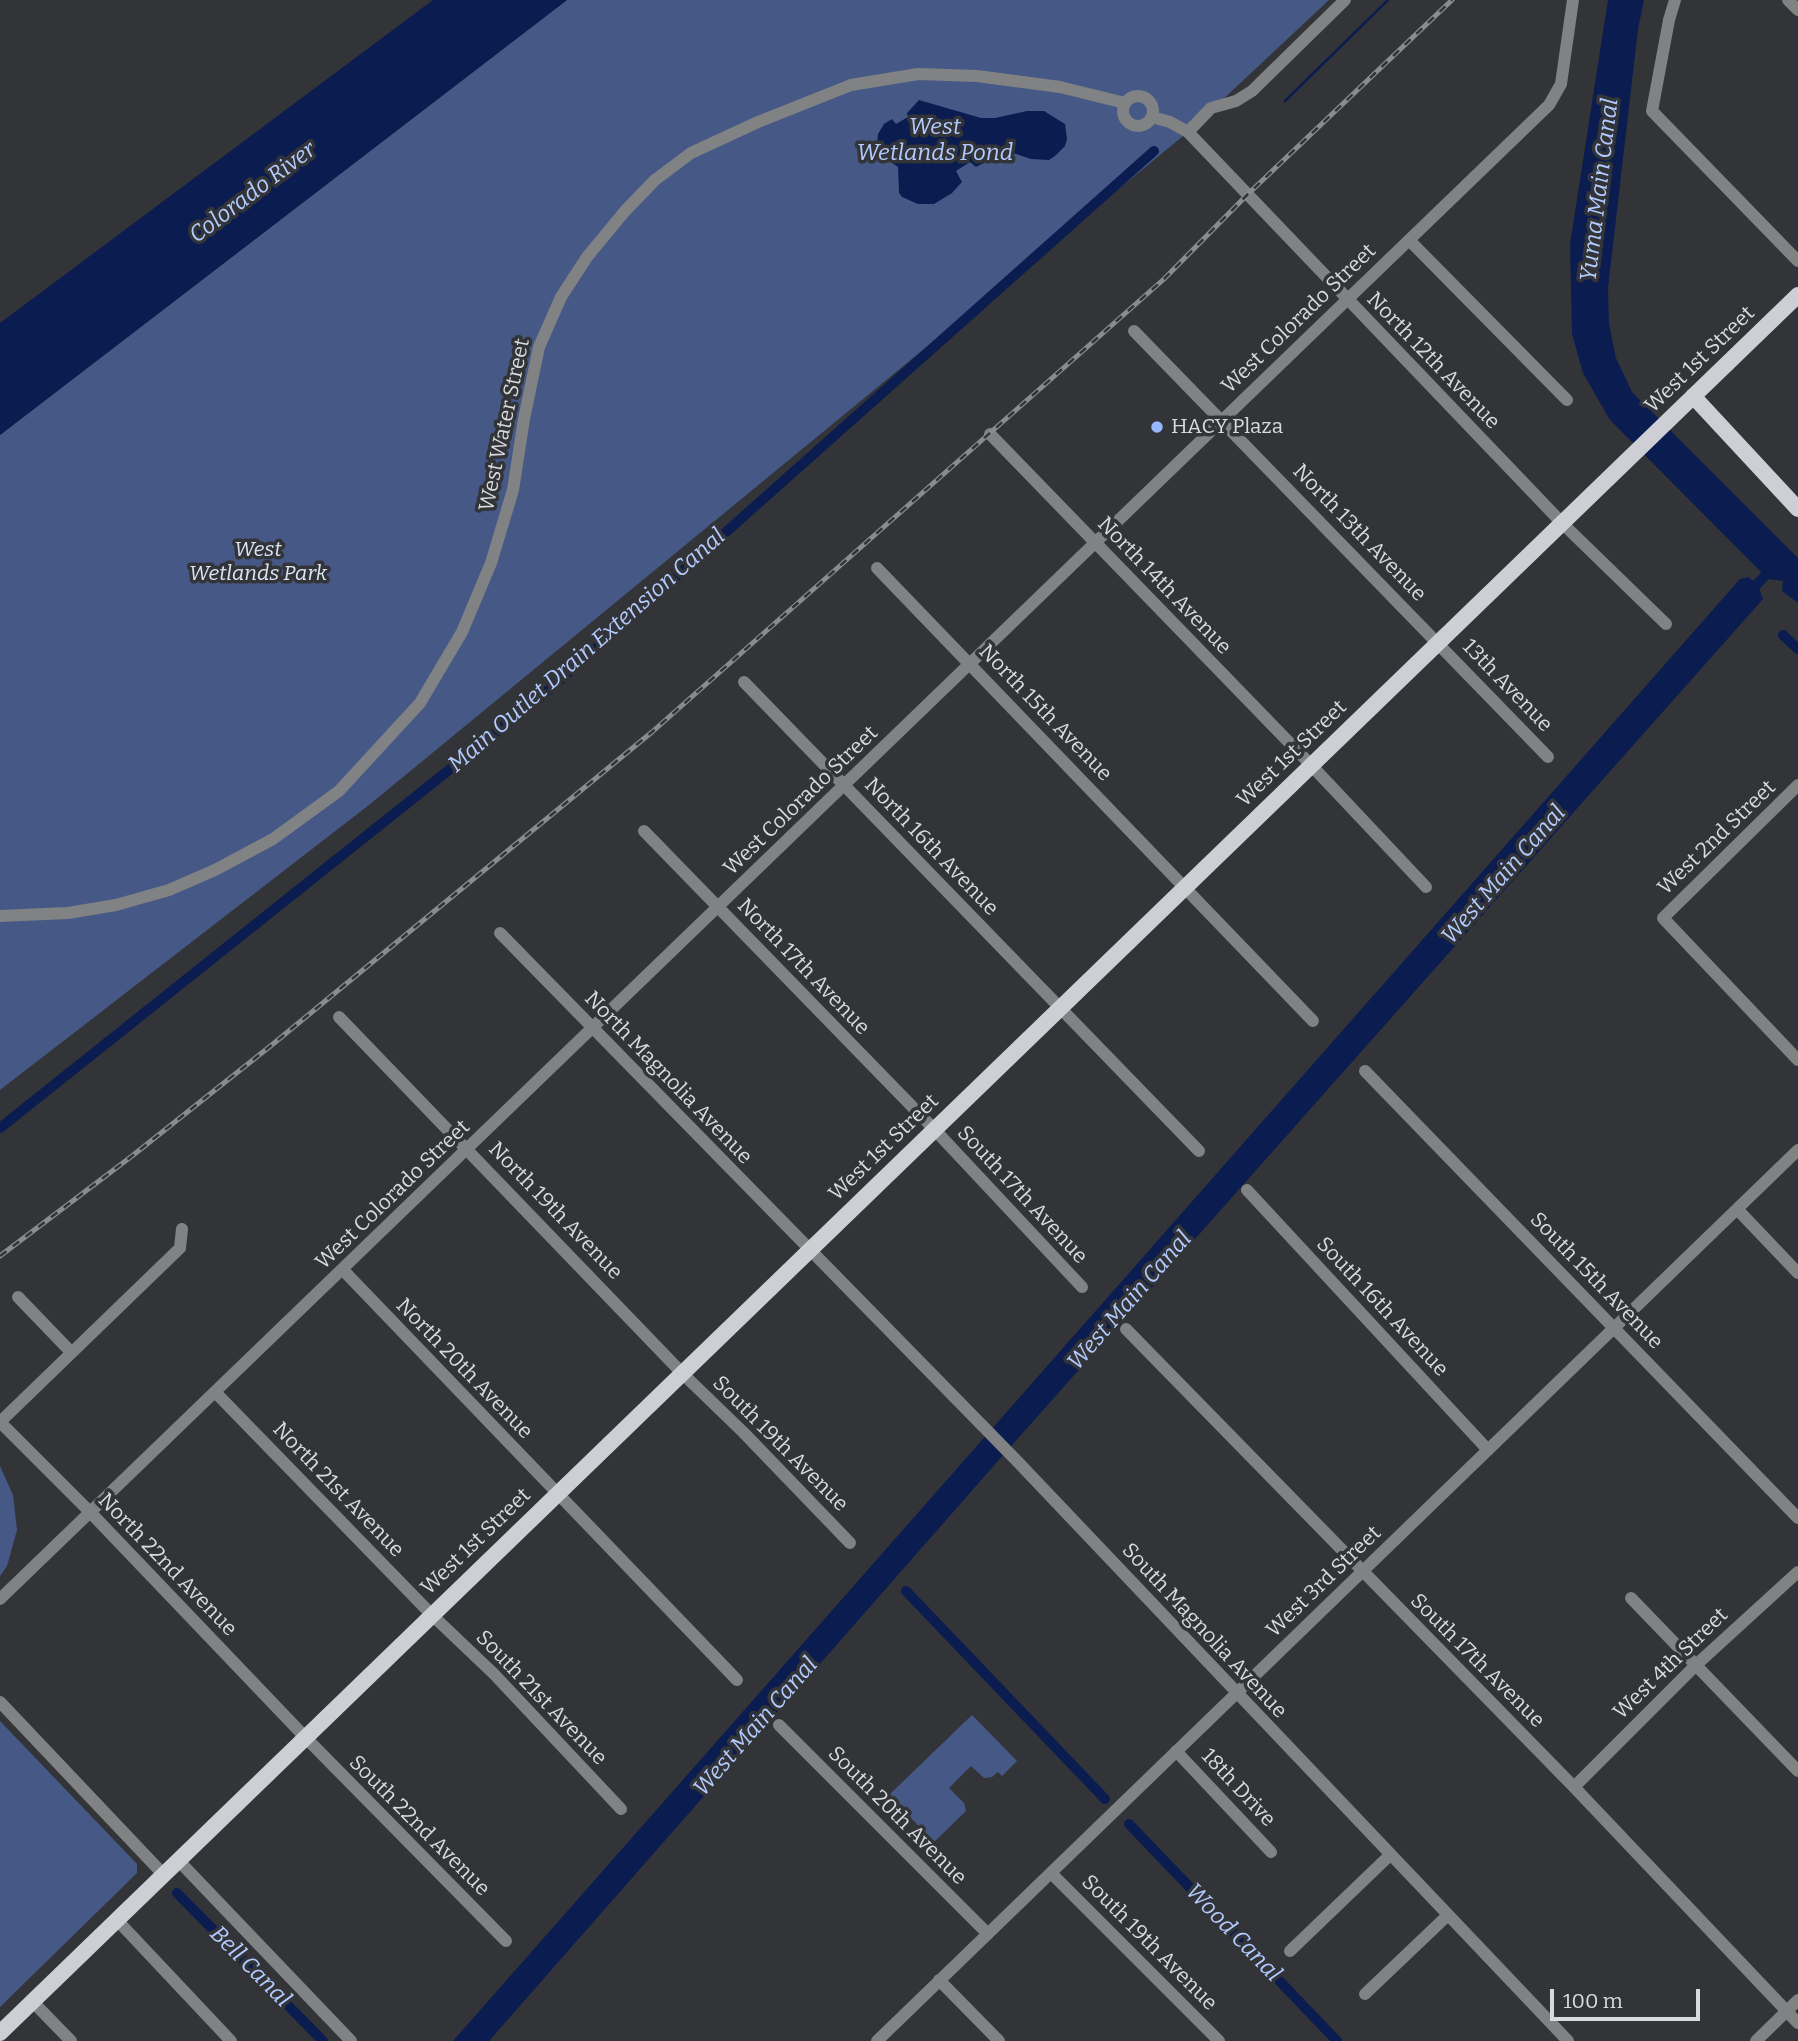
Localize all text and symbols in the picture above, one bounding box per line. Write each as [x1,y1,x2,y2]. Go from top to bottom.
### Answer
water label: Yuma Main Canal [1575,97,1625,283]
water label: West Wetlands Pond [857,114,1013,168]
water label: Colorado River [184,137,322,249]
street label: West Colorado Street [1217,239,1381,399]
street label: North 12th Avenue [1361,287,1505,435]
street label: West 1st Street [1640,301,1760,419]
street label: West Water Street [474,336,536,514]
place label: HACY Plaza [1171,414,1283,440]
marker: HACY Plaza [1149,419,1165,435]
street label: North 13th Avenue [1287,459,1431,607]
street label: North 14th Avenue [1092,512,1236,660]
water label: Main Outlet Drain Extension Canal [443,523,731,779]
park label: West Wetlands Park [189,537,327,587]
street label: 13th Avenue [1457,635,1557,737]
street label: North 15th Avenue [973,639,1117,787]
street label: West 1st Street [1232,695,1352,813]
street label: West Colorado Street [719,721,883,881]
street label: North 16th Avenue [859,773,1003,921]
street label: West 2nd Street [1653,775,1781,901]
water label: West Main Canal [1436,800,1572,950]
street label: North 17th Avenue [732,894,874,1040]
street label: North Magnolia Avenue [579,986,757,1170]
street label: West 1st Street [824,1089,944,1207]
street label: West Colorado Street [311,1115,475,1275]
street label: South 17th Avenue [952,1121,1092,1269]
street label: North 19th Avenue [483,1137,627,1285]
street label: South 15th Avenue [1524,1207,1668,1355]
water label: West Main Canal [1062,1226,1198,1376]
street label: South 16th Avenue [1311,1232,1453,1382]
street label: North 20th Avenue [390,1293,538,1445]
street label: South 19th Avenue [707,1371,853,1517]
street label: North 21st Avenue [267,1417,409,1563]
street label: West 1st Street [416,1483,536,1601]
street label: North 22nd Avenue [92,1488,242,1642]
street label: West 3rd Street [1261,1521,1387,1643]
street label: South Magnolia Avenue [1116,1538,1292,1724]
street label: South 17th Avenue [1405,1589,1549,1733]
street label: West 4th Street [1608,1603,1734,1725]
street label: South 21st Avenue [470,1625,612,1771]
water label: West Main Canal [688,1652,824,1802]
street label: South 20th Avenue [823,1742,971,1890]
street label: 18th Drive [1196,1744,1280,1832]
street label: South 22nd Avenue [343,1750,495,1902]
street label: South 19th Avenue [1076,1870,1222,2016]
water label: Wood Canal [1179,1878,1287,1988]
water label: Bell Canal [204,1921,296,2013]
scale bar [1553,1974,1703,2018]
text: 100 m [1563,1988,1623,2014]

